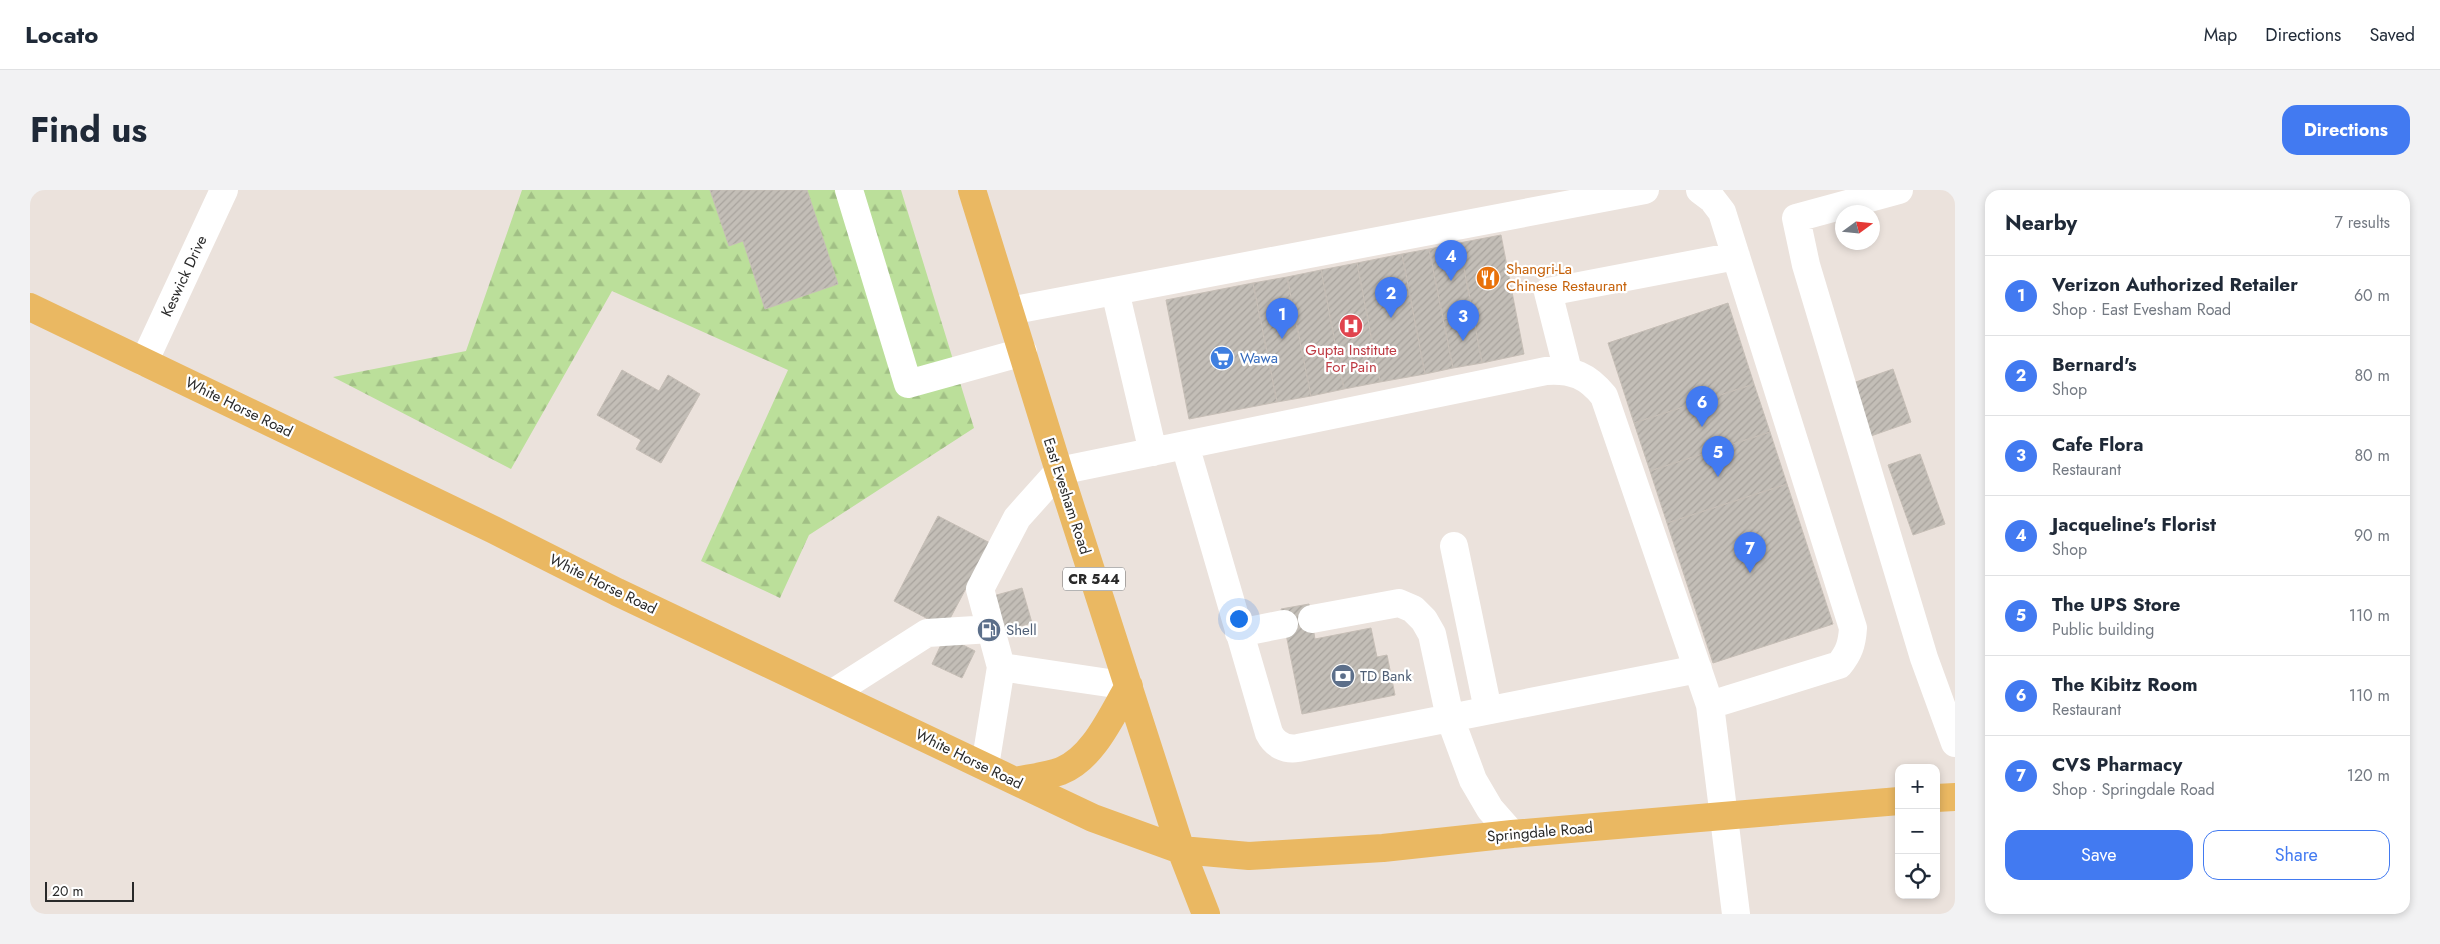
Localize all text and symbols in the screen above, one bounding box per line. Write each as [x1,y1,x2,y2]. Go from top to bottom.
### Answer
text: Locato [25,17,98,52]
text: Map [2204,22,2237,48]
text: Directions [2265,22,2341,48]
text: Saved [2369,22,2415,48]
text: Find us [30,105,147,155]
button: Directions [2282,105,2410,155]
north arrow [1835,205,1880,250]
text: Nearby [2005,208,2077,238]
text: 7 results [2334,211,2390,234]
street label: Keswick Drive [156,231,213,320]
pin: 4 [1435,240,1467,281]
place label: Shangri-La Chinese Restaurant [1506,258,1627,297]
restaurant icon: Shangri-La Chinese Restaurant [1475,265,1501,291]
text: Verizon Authorized Retailer [2052,271,2298,298]
pin: 2 [1375,277,1407,318]
text: 1 [2017,284,2025,307]
text: 60 m [2354,284,2390,307]
pin: 1 [1266,298,1298,339]
text: Shop · East Evesham Road [2052,298,2231,321]
pin: 3 [1447,300,1479,341]
hospital icon: Gupta Institute For Pain [1338,313,1364,339]
place label: Gupta Institute For Pain [1305,339,1397,378]
supermarket icon: Wawa [1209,345,1235,371]
place label: Wawa [1240,347,1278,369]
text: Bernard's [2052,351,2137,378]
text: 2 [2016,364,2026,387]
text: 80 m [2354,364,2390,387]
street label: White Horse Road [182,371,296,443]
text: Shop [2052,378,2087,401]
pin: 6 [1686,386,1718,427]
text: Cafe Flora [2052,431,2144,458]
street label: East Evesham Road [1038,435,1096,557]
pin: 5 [1702,436,1734,477]
text: 3 [2016,444,2026,467]
text: 80 m [2354,444,2390,467]
text: Restaurant [2052,458,2121,481]
text: Jacqueline's Florist [2052,511,2216,538]
text: 4 [2015,524,2027,547]
text: 90 m [2354,524,2390,547]
pin: 7 [1734,532,1766,573]
text: Shop [2052,538,2087,561]
street label: White Horse Road [546,548,660,620]
road number: CR 544 [1063,568,1125,590]
text: The UPS Store [2052,591,2180,618]
text: 5 [2016,604,2026,627]
text: 110 m [2349,604,2390,627]
your location [1226,606,1252,632]
fuel station icon: Shell [976,617,1002,643]
text: Public building [2052,618,2154,641]
place label: Shell [1006,619,1037,641]
bank icon: TD Bank [1330,663,1356,689]
place label: TD Bank [1360,665,1412,687]
text: The Kibitz Room [2052,671,2198,698]
text: 6 [2016,684,2026,707]
text: 110 m [2349,684,2390,707]
text: Restaurant [2052,698,2121,721]
street label: White Horse Road [912,723,1026,795]
text: CVS Pharmacy [2052,751,2182,778]
map controls [1895,764,1940,899]
button: + [1895,764,1940,809]
text: 7 [2016,764,2026,787]
text: 120 m [2347,764,2390,787]
text: Shop · Springdale Road [2052,778,2215,801]
button: − [1895,809,1940,854]
street label: Springdale Road [1486,816,1594,848]
button: Save [2005,830,2193,880]
button: Share [2203,830,2390,880]
button: locate [1895,854,1940,899]
scale bar [45,879,134,902]
text: 20 m [52,881,84,901]

